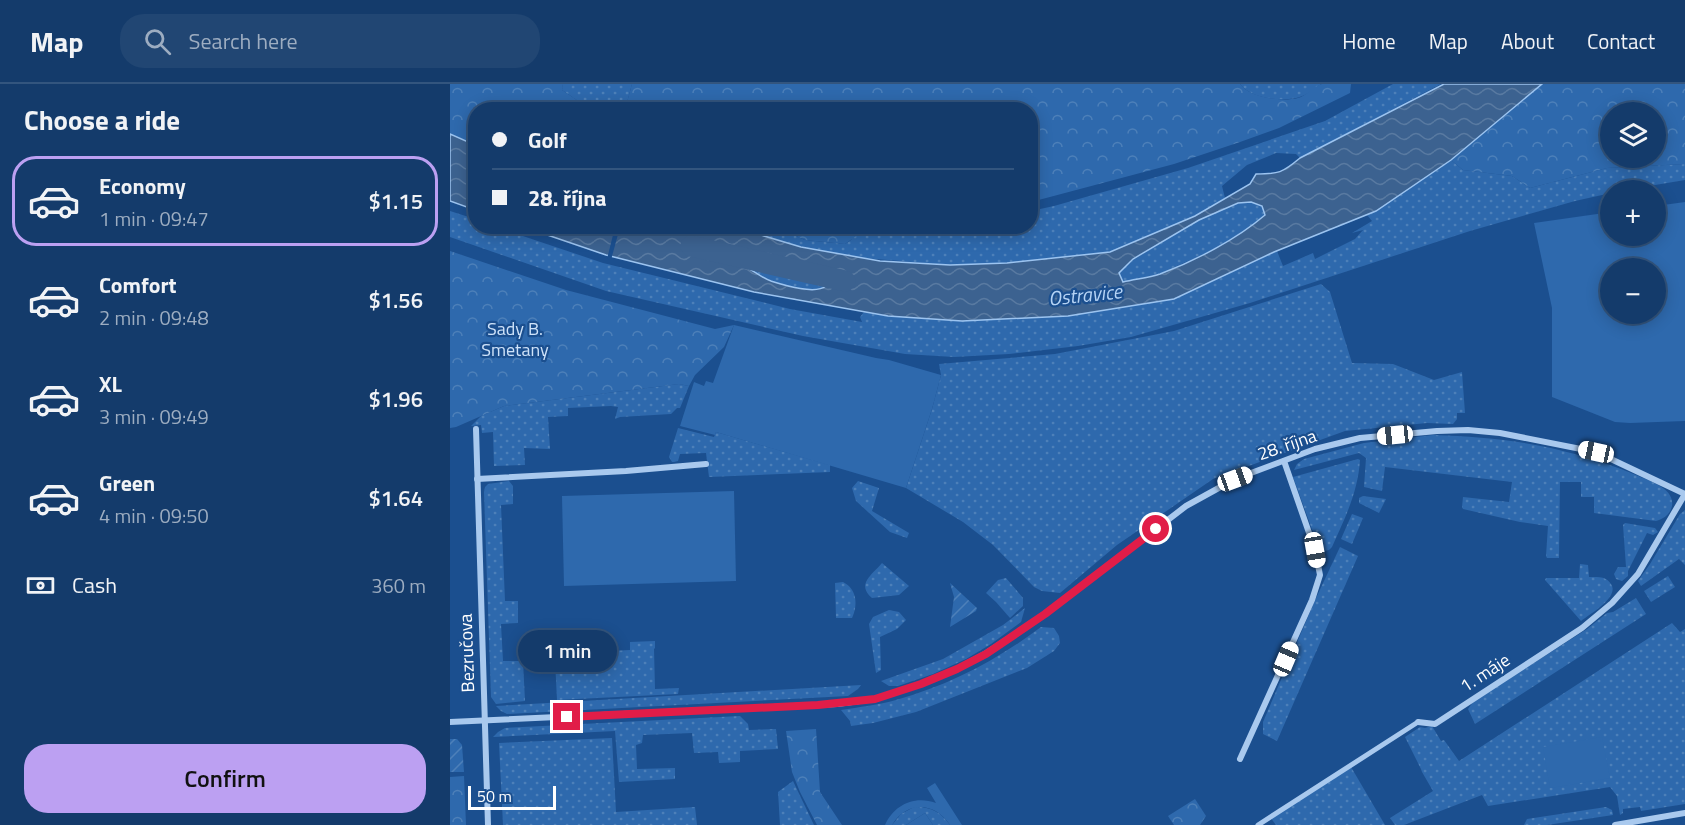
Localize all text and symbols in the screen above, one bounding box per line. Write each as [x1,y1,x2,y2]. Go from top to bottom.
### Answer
search box [120,14,540,68]
text: Map [30,20,84,63]
text: Search here [189,24,298,58]
icon: search [141,25,174,58]
text: Home [1342,25,1396,57]
text: Map [1429,25,1468,57]
text: About [1501,25,1554,57]
text: Contact [1587,25,1655,57]
text: Choose a ride [24,99,180,140]
map controls [1600,102,1666,324]
button: layers [1600,102,1666,168]
text: Golf [528,123,567,157]
text: Economy [99,169,186,203]
icon: car [27,174,81,228]
button: + [1600,180,1666,246]
text: 28. října [528,181,607,215]
text: $1.15 [368,184,423,218]
text: 1 min · 09:47 [99,203,209,234]
button: − [1600,258,1666,324]
text: Comfort [99,268,177,302]
icon: car [27,273,81,327]
water label: Ostravice [1047,275,1125,314]
text: $1.56 [368,283,423,317]
text: 2 min · 09:48 [99,302,209,333]
park label: Sady B. Smetany [481,315,549,363]
text: XL [99,367,122,401]
icon: car [27,372,81,426]
text: $1.96 [368,382,423,416]
text: 3 min · 09:49 [99,401,209,432]
street label: 28. října [1254,422,1320,467]
car [1376,424,1414,446]
car [1577,439,1615,465]
car [1215,464,1255,494]
text: Green [99,466,155,500]
icon: car [27,471,81,525]
text: $1.64 [368,481,423,515]
text: 4 min · 09:50 [99,500,209,531]
route start [1142,515,1169,542]
car [1303,531,1327,569]
text: Cash [72,568,117,602]
icon: cash [24,569,57,602]
text: 360 m [371,570,426,601]
street label: Bezručova [452,613,481,693]
callout: 1 min [518,630,616,672]
text: 1 min [543,635,592,666]
car [1271,639,1301,679]
street label: 1. máje [1454,646,1515,699]
route end [553,703,580,730]
button: Confirm [24,744,426,813]
scale bar [468,783,556,810]
text: 50 m [477,784,512,808]

